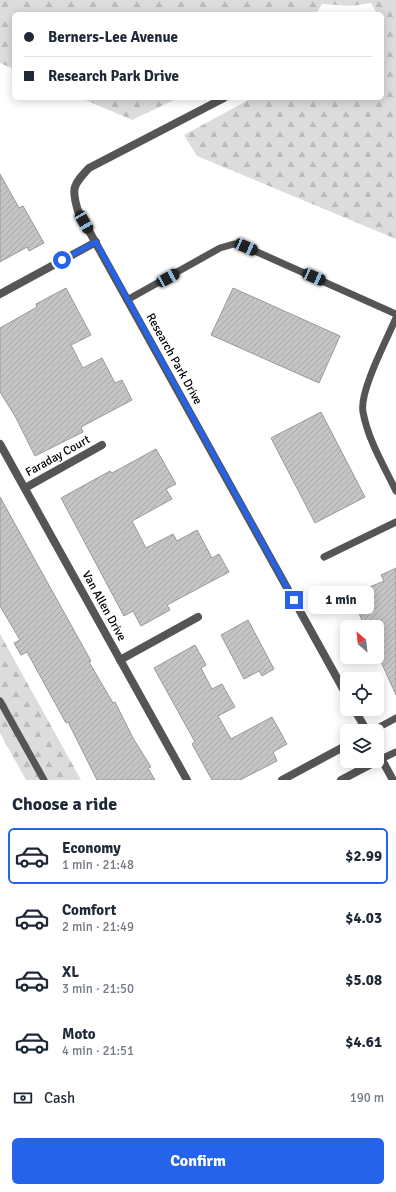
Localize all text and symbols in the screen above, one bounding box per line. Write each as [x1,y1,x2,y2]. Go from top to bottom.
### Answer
text: Berners-Lee Avenue [48,28,178,46]
text: Research Park Drive [48,67,179,85]
car [73,209,95,235]
car [233,237,259,257]
route start [53,251,71,269]
car [155,267,181,289]
car [301,267,327,287]
street label: Research Park Drive [143,311,205,407]
street label: Faraday Court [23,432,93,480]
street label: Van Allen Drive [79,568,129,644]
callout: 1 min [308,586,374,614]
route end [285,591,303,609]
text: 1 min [325,592,357,608]
north arrow [340,620,384,664]
map controls [340,620,384,768]
button: locate [340,672,384,716]
button: layers [340,724,384,768]
text: Choose a ride [12,793,117,815]
icon: car [14,838,50,874]
text: Economy [62,839,121,857]
text: $2.99 [345,847,382,865]
text: 1 min · 21:48 [62,857,134,873]
icon: car [14,900,50,936]
text: Comfort [62,901,116,919]
text: $4.03 [345,909,382,927]
text: 2 min · 21:49 [62,919,134,935]
icon: car [14,962,50,998]
text: XL [62,963,79,981]
text: $5.08 [345,971,382,989]
text: 3 min · 21:50 [62,981,134,997]
icon: car [14,1024,50,1060]
text: Moto [62,1025,96,1043]
text: $4.61 [345,1033,382,1051]
text: 4 min · 21:51 [62,1043,134,1059]
icon: cash [12,1087,34,1109]
text: Cash [44,1089,75,1107]
text: 190 m [350,1090,384,1106]
button: Confirm [12,1138,384,1184]

